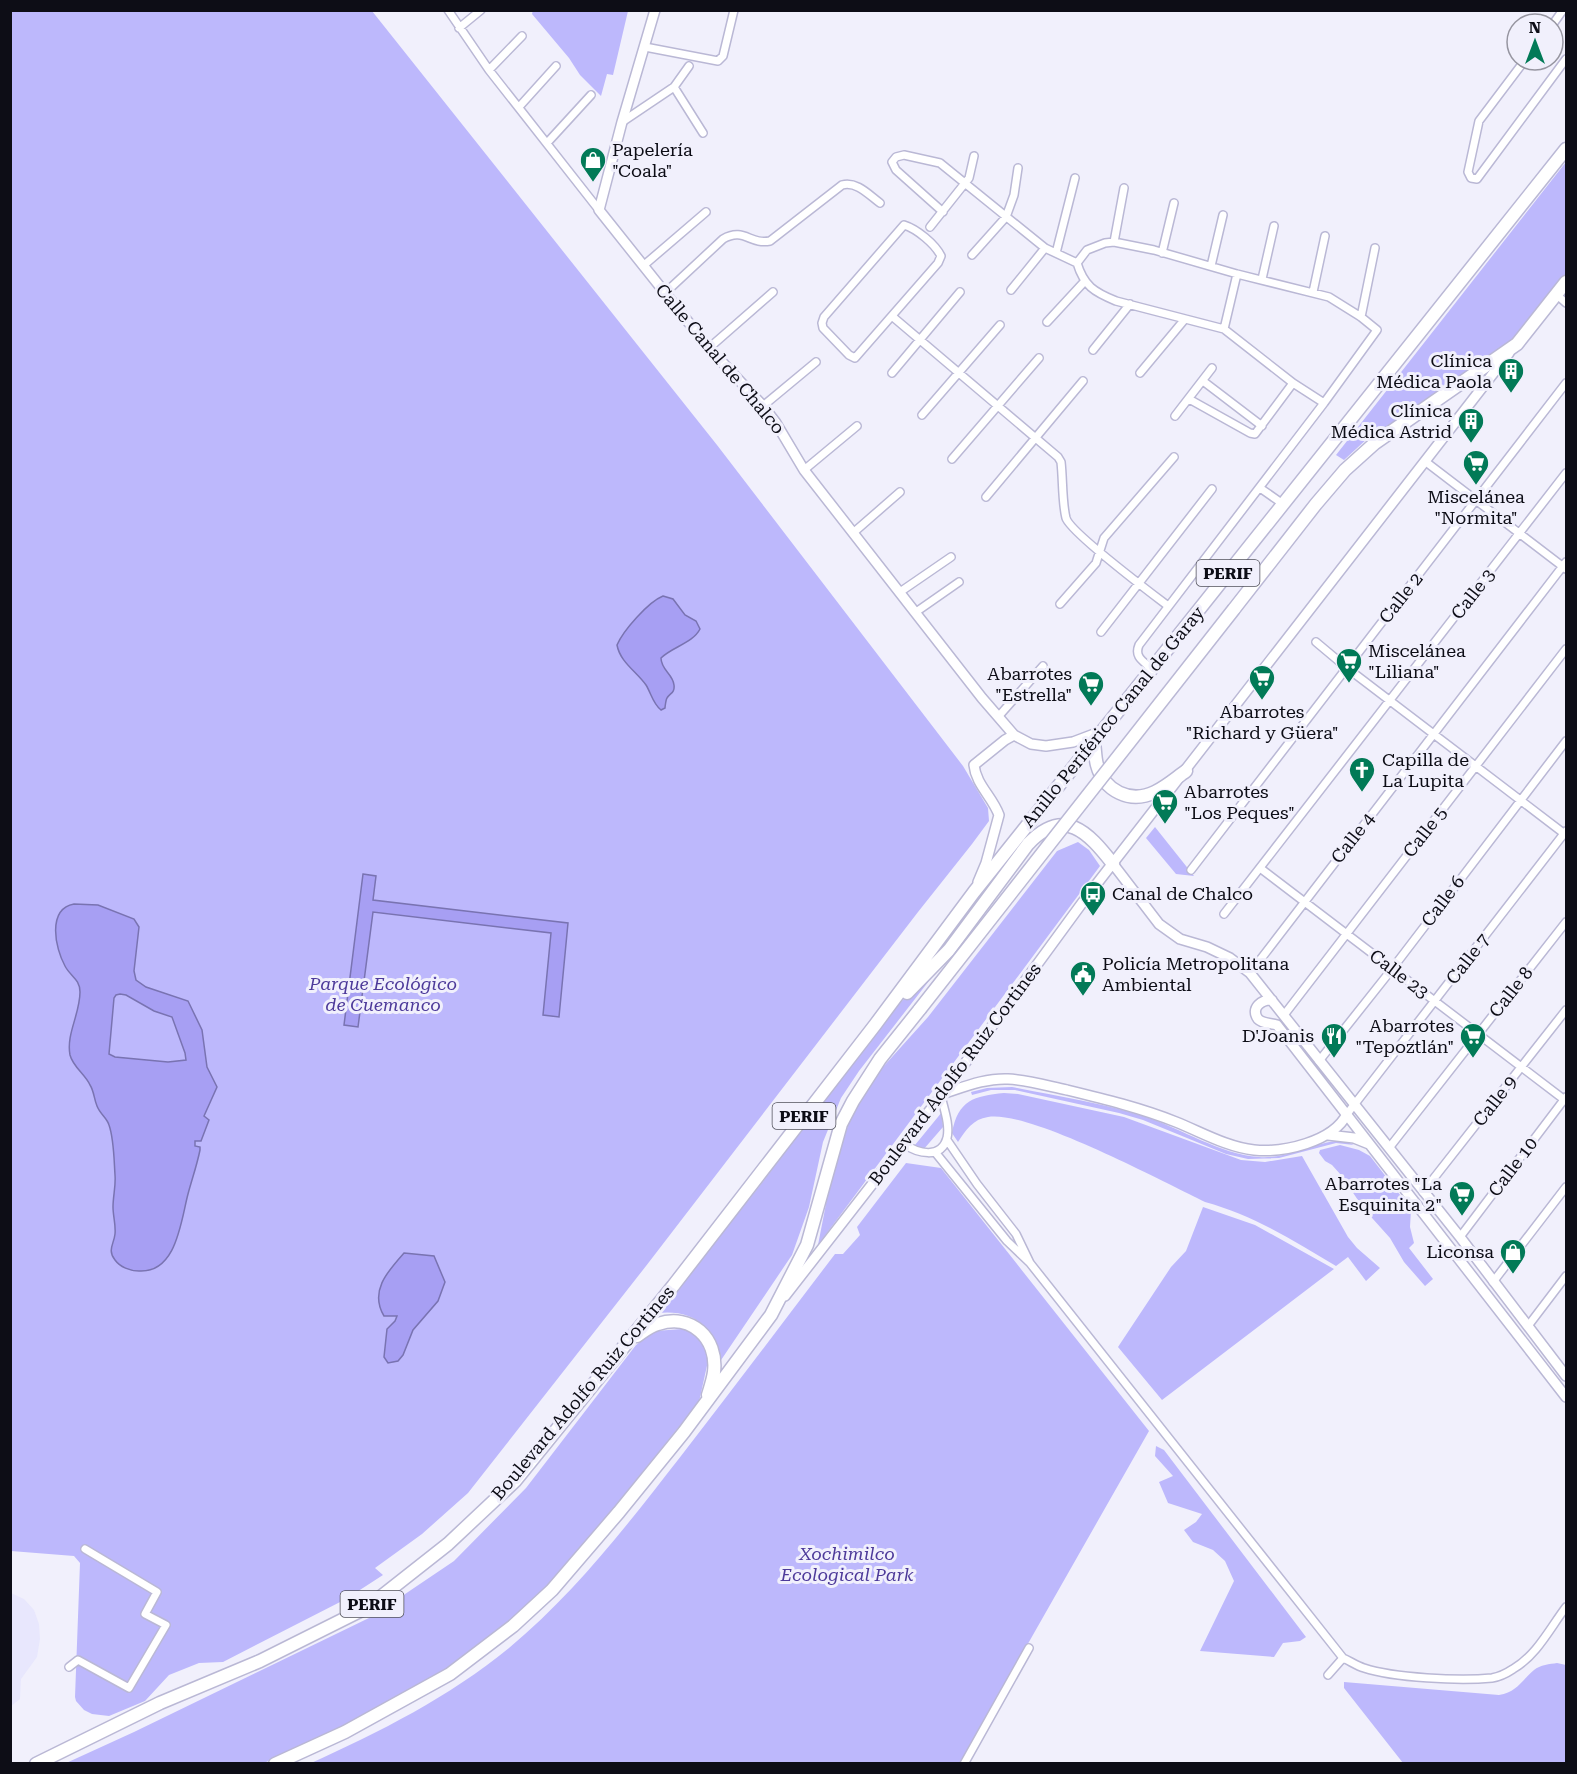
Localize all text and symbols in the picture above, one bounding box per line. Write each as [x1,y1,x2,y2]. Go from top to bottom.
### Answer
north arrow [1505,12,1565,72]
text: N [1529,18,1541,37]
place label: Papelería "Coala" [612,139,693,181]
shop icon: Papelería "Coala" [578,145,608,183]
street label: Calle Canal de Chalco [651,279,789,438]
place label: Clínica Médica Paola [1376,350,1492,392]
building icon: Clínica Médica Paola [1496,356,1526,394]
place label: Clínica Médica Astrid [1331,400,1452,442]
building icon: Clínica Médica Astrid [1456,406,1486,444]
supermarket icon: Miscelánea "Normita" [1461,448,1491,486]
place label: Miscelánea "Normita" [1427,486,1525,528]
road number: PERIF [1196,560,1260,586]
street label: Calle 3 [1446,564,1499,623]
street label: Calle 2 [1374,568,1427,627]
street label: Anillo Periférico Canal de Garay [1017,602,1208,831]
place label: Miscelánea "Liliana" [1368,640,1466,682]
supermarket icon: Miscelánea "Liliana" [1334,646,1364,684]
place label: Abarrotes "Estrella" [987,663,1072,705]
supermarket icon: Abarrotes "Richard y Güera" [1247,663,1277,701]
supermarket icon: Abarrotes "Estrella" [1076,669,1106,707]
place label: Abarrotes "Richard y Güera" [1186,701,1338,743]
place label: Capilla de La Lupita [1382,749,1469,791]
church icon: Capilla de La Lupita [1347,755,1377,793]
place label: Abarrotes "Los Peques" [1184,781,1295,823]
supermarket icon: Abarrotes "Los Peques" [1150,787,1180,825]
street label: Calle 5 [1398,802,1451,861]
street label: Calle 4 [1326,808,1379,867]
street label: Calle 6 [1417,871,1469,930]
bus stop icon: Canal de Chalco [1078,879,1108,917]
place label: Canal de Chalco [1112,883,1253,904]
street label: Calle 7 [1441,929,1494,988]
street label: Calle 23 [1366,945,1433,1003]
place label: Policía Metropolitana Ambiental [1102,953,1290,995]
street label: Boulevard Adolfo Ruiz Cortines [864,959,1045,1189]
public building icon: Policía Metropolitana Ambiental [1068,959,1098,997]
street label: Calle 8 [1484,962,1537,1021]
park label: Parque Ecológico de Cuemanco [308,973,457,1015]
place label: Abarrotes "Tepoztlán" [1355,1015,1454,1057]
restaurant icon: D'Joanis [1319,1021,1349,1059]
supermarket icon: Abarrotes "Tepoztlán" [1458,1021,1488,1059]
place label: D'Joanis [1242,1025,1314,1046]
street label: Calle 9 [1468,1071,1521,1130]
road number: PERIF [772,1103,836,1129]
street label: Calle 10 [1484,1133,1542,1200]
place label: Abarrotes "La Esquinita 2" [1325,1173,1442,1215]
supermarket icon: Abarrotes "La Esquinita 2" [1447,1179,1477,1217]
shop icon: Liconsa [1498,1237,1528,1275]
place label: Liconsa [1426,1241,1494,1262]
street label: Boulevard Adolfo Ruiz Cortines [487,1282,678,1504]
park label: Xochimilco Ecological Park [780,1543,914,1585]
road number: PERIF [340,1591,404,1617]

